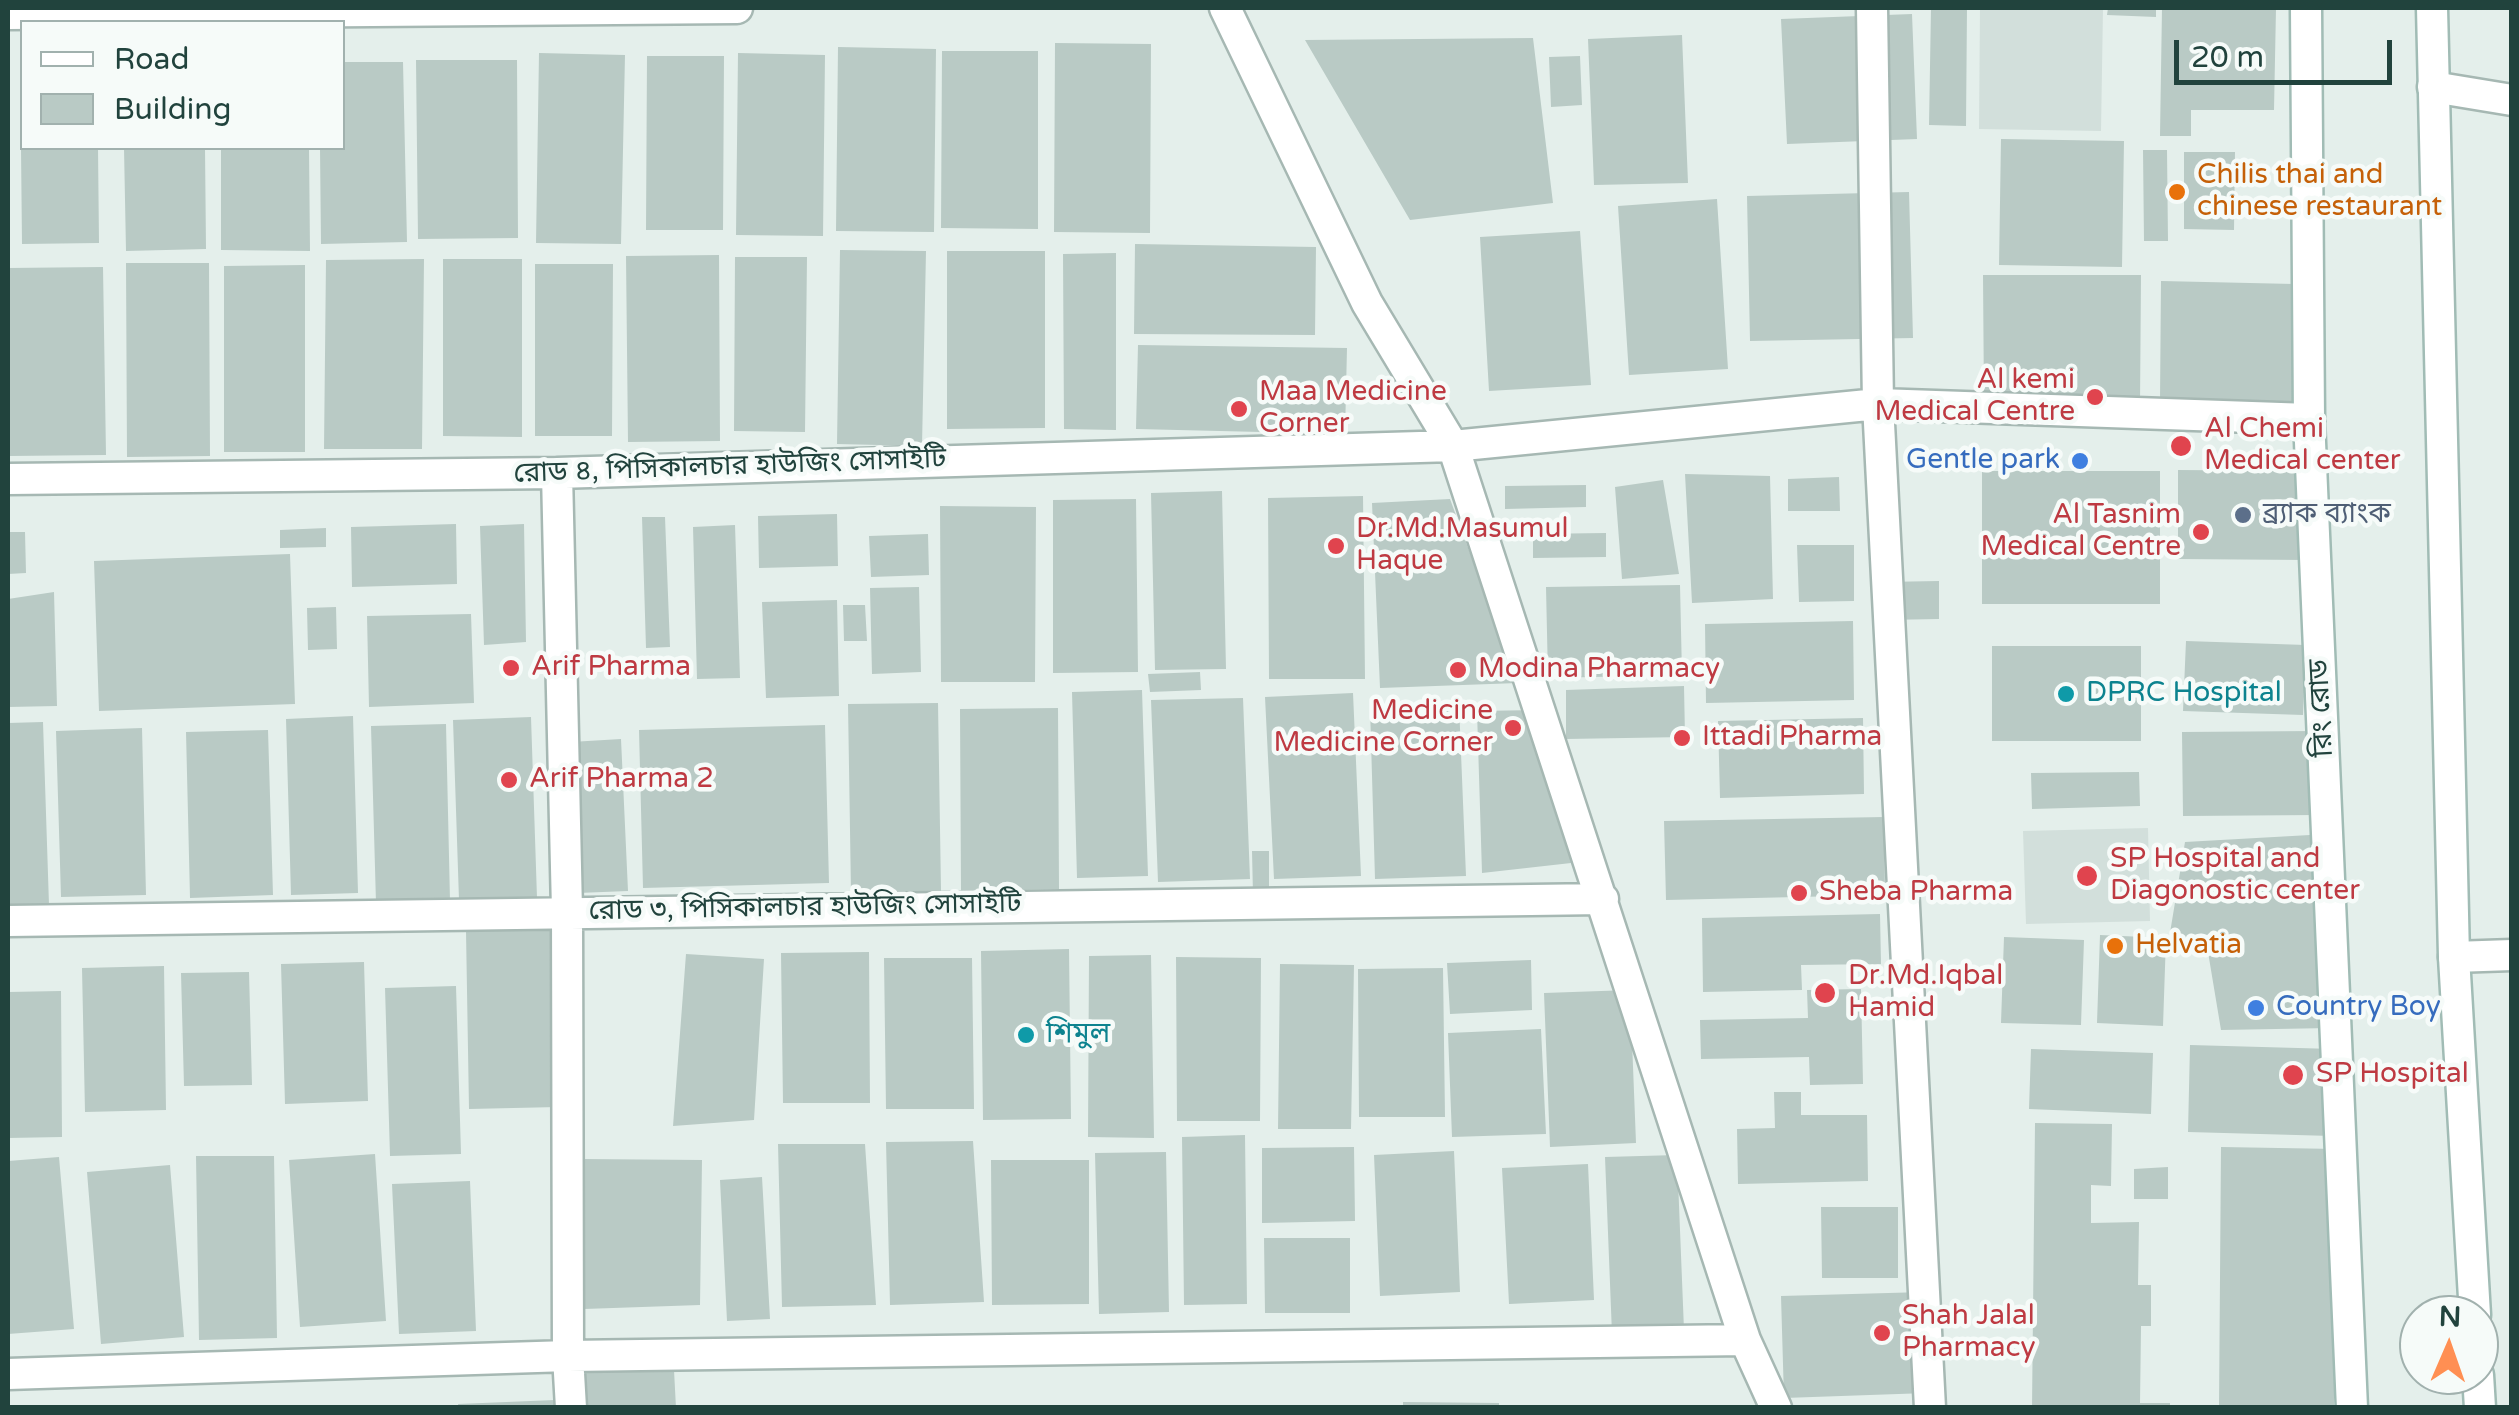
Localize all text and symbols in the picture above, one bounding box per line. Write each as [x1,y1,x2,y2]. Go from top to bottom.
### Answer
legend [20,20,345,150]
scale bar [2179,20,2396,82]
text: 20 m [2191,39,2264,76]
text: Road [114,41,189,78]
text: Building [114,91,231,128]
place label: Chilis thai and chinese restaurant [2197,159,2442,225]
marker: Chilis thai and chinese restaurant [2166,181,2188,203]
place label: Al kemi Medical Centre [1875,364,2075,430]
place label: Maa Medicine Corner [1259,376,1447,442]
marker: Al kemi Medical Centre [2084,386,2106,408]
marker: Maa Medicine Corner [1228,398,1250,420]
place label: Al Chemi Medical center [2204,413,2401,479]
marker: Al Chemi Medical center [2168,433,2194,459]
street label: রোড ৪, পিসিকালচার হাউজিং সোসাইটি [513,443,947,491]
place label: Gentle park [1906,444,2060,478]
marker: Gentle park [2069,450,2091,472]
place label: ব্র্যাক ব্যাংক [2263,498,2391,532]
place label: Al Tasnim Medical Centre [1981,499,2181,565]
marker: ব্র্যাক ব্যাংক [2232,504,2254,526]
place label: Dr.Md.Masumul Haque [1356,513,1568,579]
marker: Al Tasnim Medical Centre [2190,521,2212,543]
marker: Dr.Md.Masumul Haque [1325,535,1347,557]
place label: Arif Pharma [531,651,691,685]
place label: Modina Pharmacy [1478,653,1720,687]
marker: Arif Pharma [500,657,522,679]
street label: রিং রোড [2303,658,2341,758]
marker: Modina Pharmacy [1447,659,1469,681]
place label: DPRC Hospital [2086,677,2282,711]
marker: DPRC Hospital [2055,683,2077,705]
place label: Medicine Medicine Corner [1273,695,1493,761]
marker: Medicine Medicine Corner [1502,717,1524,739]
place label: Ittadi Pharma [1702,721,1882,755]
marker: Ittadi Pharma [1671,727,1693,749]
place label: Arif Pharma 2 [529,763,714,797]
marker: Arif Pharma 2 [498,769,520,791]
place label: SP Hospital and Diagonostic center [2110,843,2360,909]
marker: SP Hospital and Diagonostic center [2074,863,2100,889]
place label: Sheba Pharma [1819,876,2013,910]
marker: Sheba Pharma [1788,882,1810,904]
street label: রোড ৩, পিসিকালচার হাউজিং সোসাইটি [588,887,1022,929]
place label: Helvatia [2135,929,2242,963]
marker: Helvatia [2104,935,2126,957]
place label: Dr.Md.Iqbal Hamid [1848,960,2003,1026]
marker: Dr.Md.Iqbal Hamid [1812,980,1838,1006]
place label: Country Boy [2276,991,2441,1025]
marker: Country Boy [2245,997,2267,1019]
place label: শিমুল [1046,1018,1110,1052]
marker: শিমুল [1015,1024,1037,1046]
place label: SP Hospital [2316,1058,2469,1092]
marker: SP Hospital [2280,1062,2306,1088]
north arrow [2399,1295,2499,1395]
place label: Shah Jalal Pharmacy [1902,1300,2036,1366]
text: N [2438,1300,2462,1334]
marker: Shah Jalal Pharmacy [1871,1322,1893,1344]

